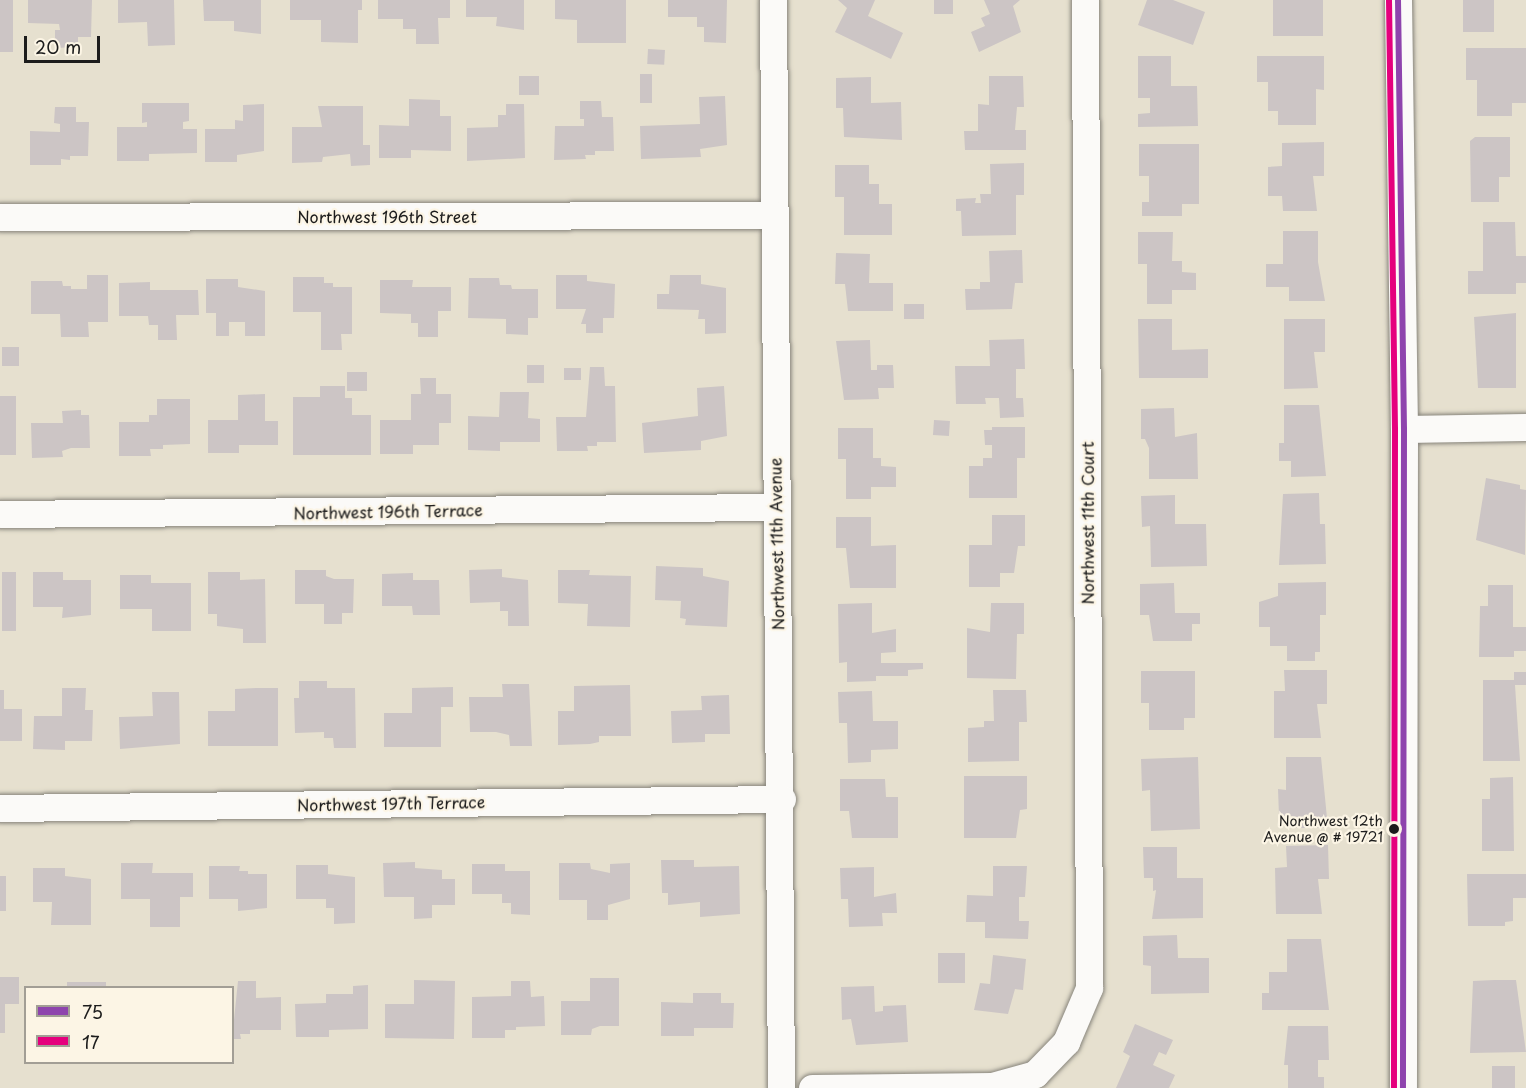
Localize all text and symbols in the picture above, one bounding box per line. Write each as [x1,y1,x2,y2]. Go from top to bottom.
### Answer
scale bar [27,24,104,62]
text: 20 m [35,33,81,60]
street label: Northwest 196th Street [296,206,478,226]
street label: Northwest 11th Court [1077,441,1097,605]
street label: Northwest 11th Avenue [765,457,787,631]
street label: Northwest 196th Terrace [292,500,484,522]
street label: Northwest 197th Terrace [297,792,485,814]
place label: Northwest 12th Avenue @ # 19721 [1264,813,1383,846]
marker: Northwest 12th Avenue @ # 19721 [1388,823,1400,835]
legend [24,986,234,1064]
text: 75 [82,998,103,1025]
text: 17 [82,1028,100,1055]

